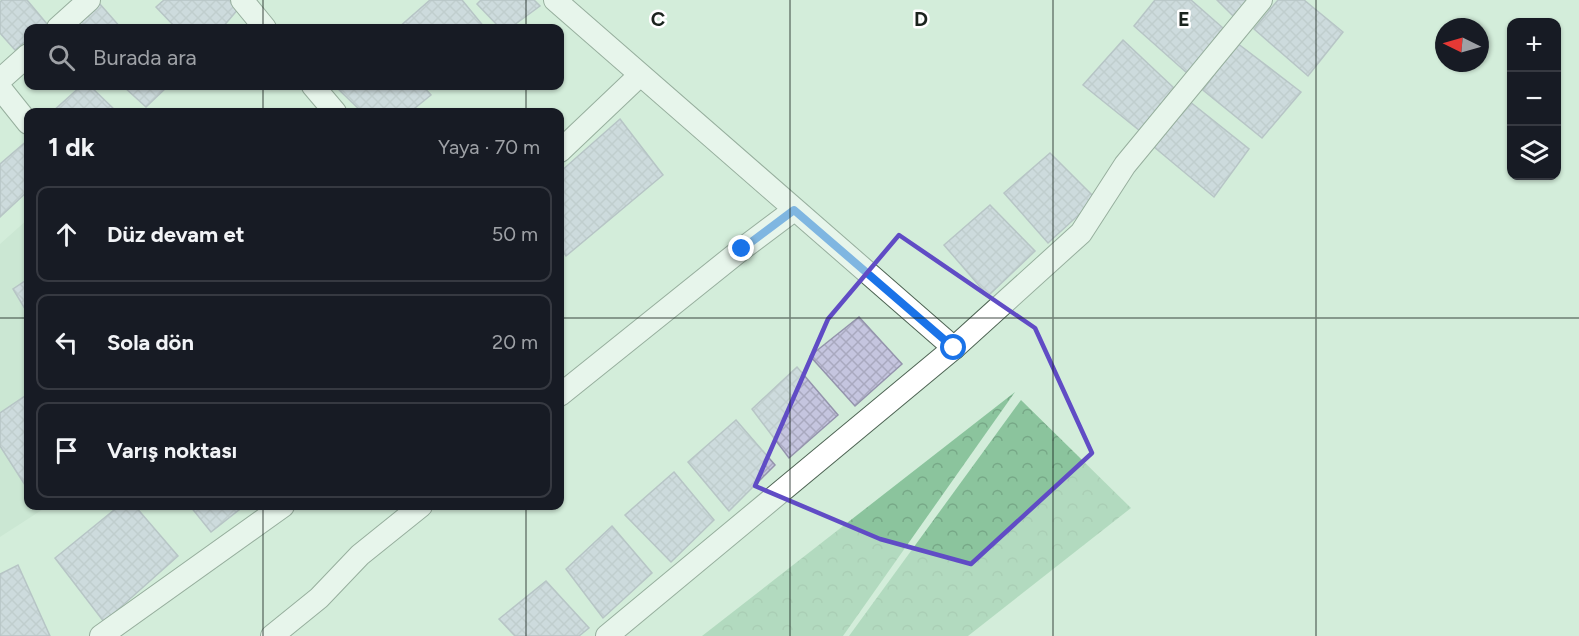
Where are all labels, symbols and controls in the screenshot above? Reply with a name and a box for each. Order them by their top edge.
text: C [651,7,665,31]
text: D [914,7,928,31]
text: E [1178,7,1190,31]
north arrow [1435,18,1489,72]
map controls [1507,18,1561,180]
button: + [1507,18,1561,72]
search box [24,24,564,90]
icon: search [45,41,78,74]
text: Burada ara [93,44,197,71]
button: − [1507,72,1561,126]
button: layers [1507,126,1561,180]
text: 1 dk [48,131,95,163]
text: Yaya · 70 m [438,135,540,159]
icon: ahead [50,218,83,251]
text: Düz devam et [107,221,244,248]
text: 50 m [492,222,538,246]
route end [728,235,754,261]
icon: left [50,326,83,359]
text: Sola dön [107,329,194,356]
text: 20 m [492,330,538,354]
route start [940,334,966,360]
icon: arrive [50,434,83,467]
text: Varış noktası [107,437,237,464]

